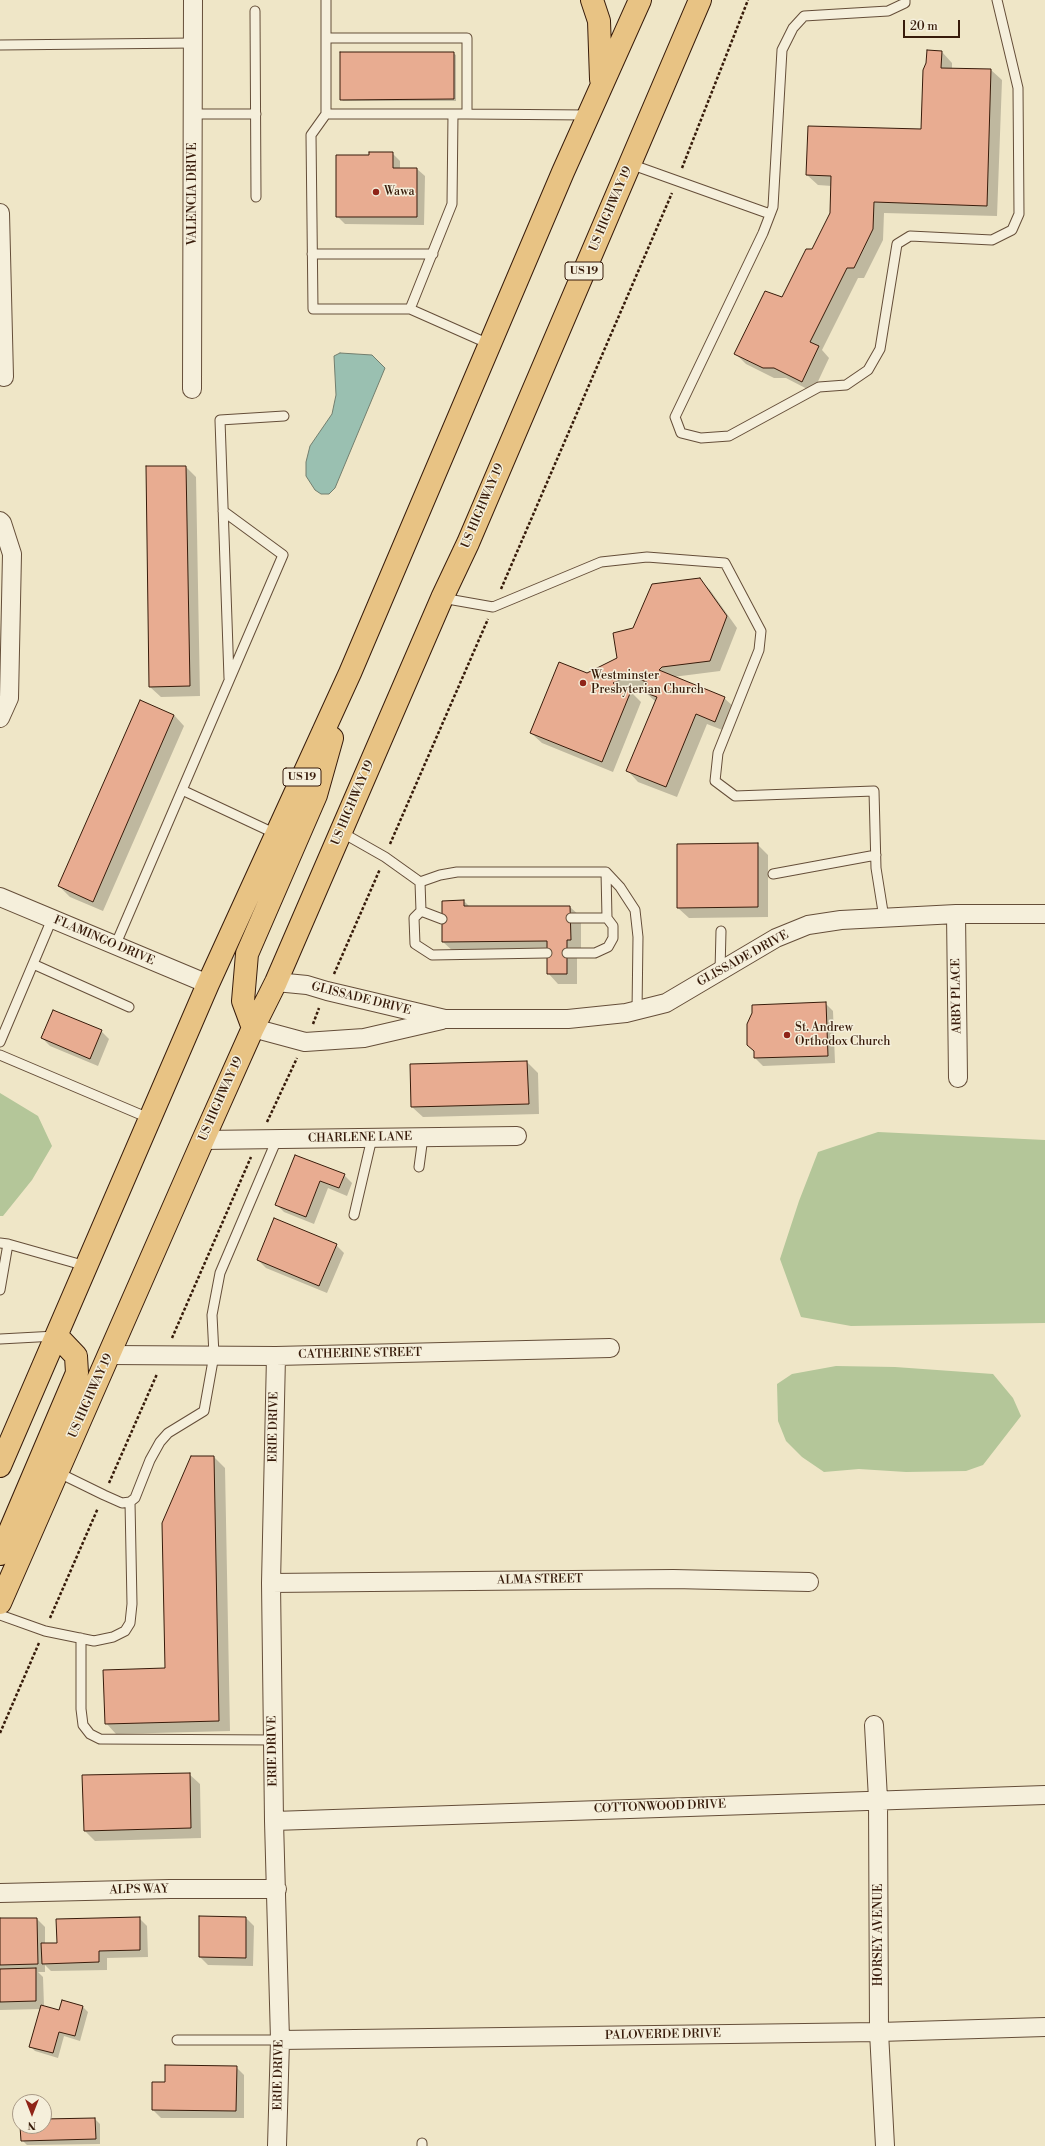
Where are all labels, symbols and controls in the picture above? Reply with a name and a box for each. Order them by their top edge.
scale bar [905,12,962,38]
text: 20 m [910,19,938,34]
street label: VALENCIA DRIVE [186,143,200,245]
street label: US HIGHWAY 19 [587,164,635,254]
place label: Wawa [384,185,415,199]
marker: Wawa [371,187,381,197]
road number: US 19 [565,262,603,280]
street label: US HIGHWAY 19 [459,461,507,551]
place label: Westminster Presbyterian Church [591,669,704,697]
marker: Westminster Presbyterian Church [578,678,588,688]
street label: US HIGHWAY 19 [329,758,377,848]
road number: US 19 [283,768,321,786]
street label: FLAMINGO DRIVE [51,913,157,969]
street label: GLISSADE DRIVE [695,928,791,990]
street label: ARBY PLACE [949,958,965,1034]
street label: GLISSADE DRIVE [310,980,412,1018]
place label: St. Andrew Orthodox Church [795,1021,890,1049]
marker: St. Andrew Orthodox Church [782,1030,792,1040]
street label: US HIGHWAY 19 [196,1055,246,1143]
street label: CHARLENE LANE [308,1130,412,1146]
street label: CATHERINE STREET [298,1346,422,1362]
street label: US HIGHWAY 19 [66,1352,116,1440]
street label: ERIE DRIVE [266,1391,282,1463]
street label: ALMA STREET [497,1572,583,1588]
street label: ERIE DRIVE [265,1715,281,1787]
street label: COTTONWOOD DRIVE [594,1797,726,1817]
street label: ALPS WAY [109,1882,169,1898]
street label: HORSEY AVENUE [872,1884,886,1986]
street label: PALOVERDE DRIVE [605,2027,721,2043]
street label: ERIE DRIVE [271,2039,287,2111]
north arrow [12,2094,52,2134]
text: N [28,2118,36,2132]

